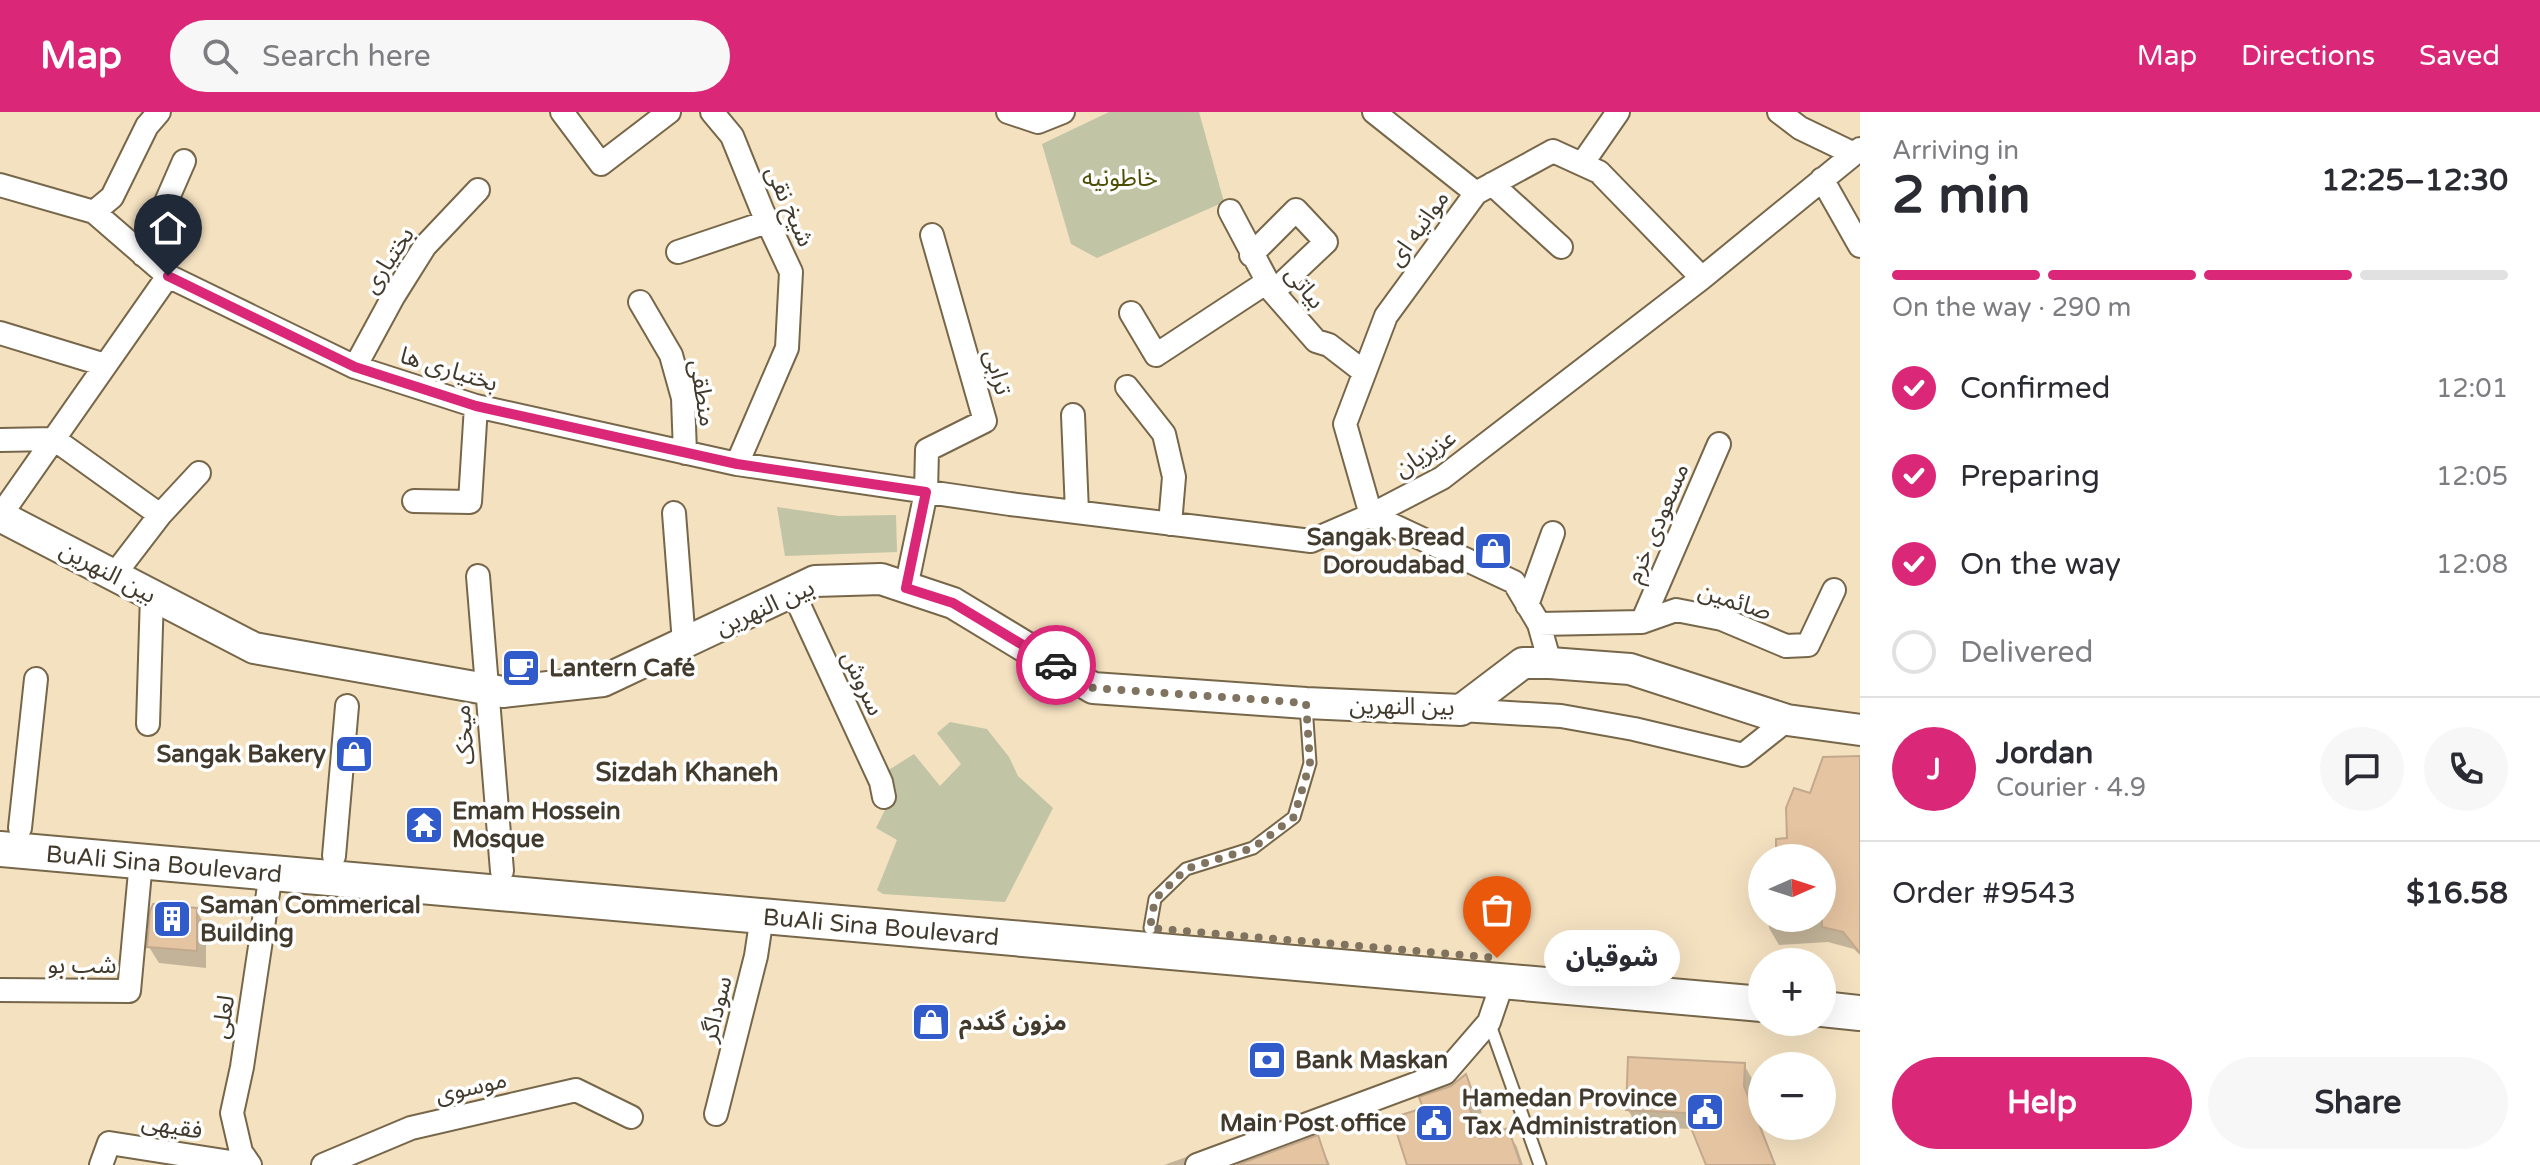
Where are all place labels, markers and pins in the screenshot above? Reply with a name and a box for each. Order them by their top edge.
pin [134,194,202,276]
place label: Sangak Bread Doroudabad [1307,523,1465,580]
shop icon: Sangak Bread Doroudabad [1472,530,1514,572]
cafe icon: Lantern Café [500,647,542,689]
place label: Lantern Café [549,654,696,683]
shop icon: Sangak Bakery [333,733,375,775]
place label: Sangak Bakery [157,740,326,769]
place label: Emam Hossein Mosque [452,797,621,854]
temple icon: Emam Hossein Mosque [403,804,445,846]
pin [1463,876,1531,958]
place label: Saman Commerical Building [200,891,421,948]
building icon: Saman Commerical Building [151,898,193,940]
callout: شوقیان [1545,930,1681,986]
shop icon: مزون گندم [910,1001,952,1043]
place label: مزون گندم [959,1008,1067,1040]
bank icon: Bank Maskan [1246,1039,1288,1081]
place label: Bank Maskan [1295,1046,1448,1075]
place label: Hamedan Province Tax Administration [1462,1084,1677,1141]
public building icon: Hamedan Province Tax Administration [1684,1091,1726,1133]
public building icon: Main Post office [1413,1102,1455,1144]
place label: Main Post office [1220,1109,1406,1138]

